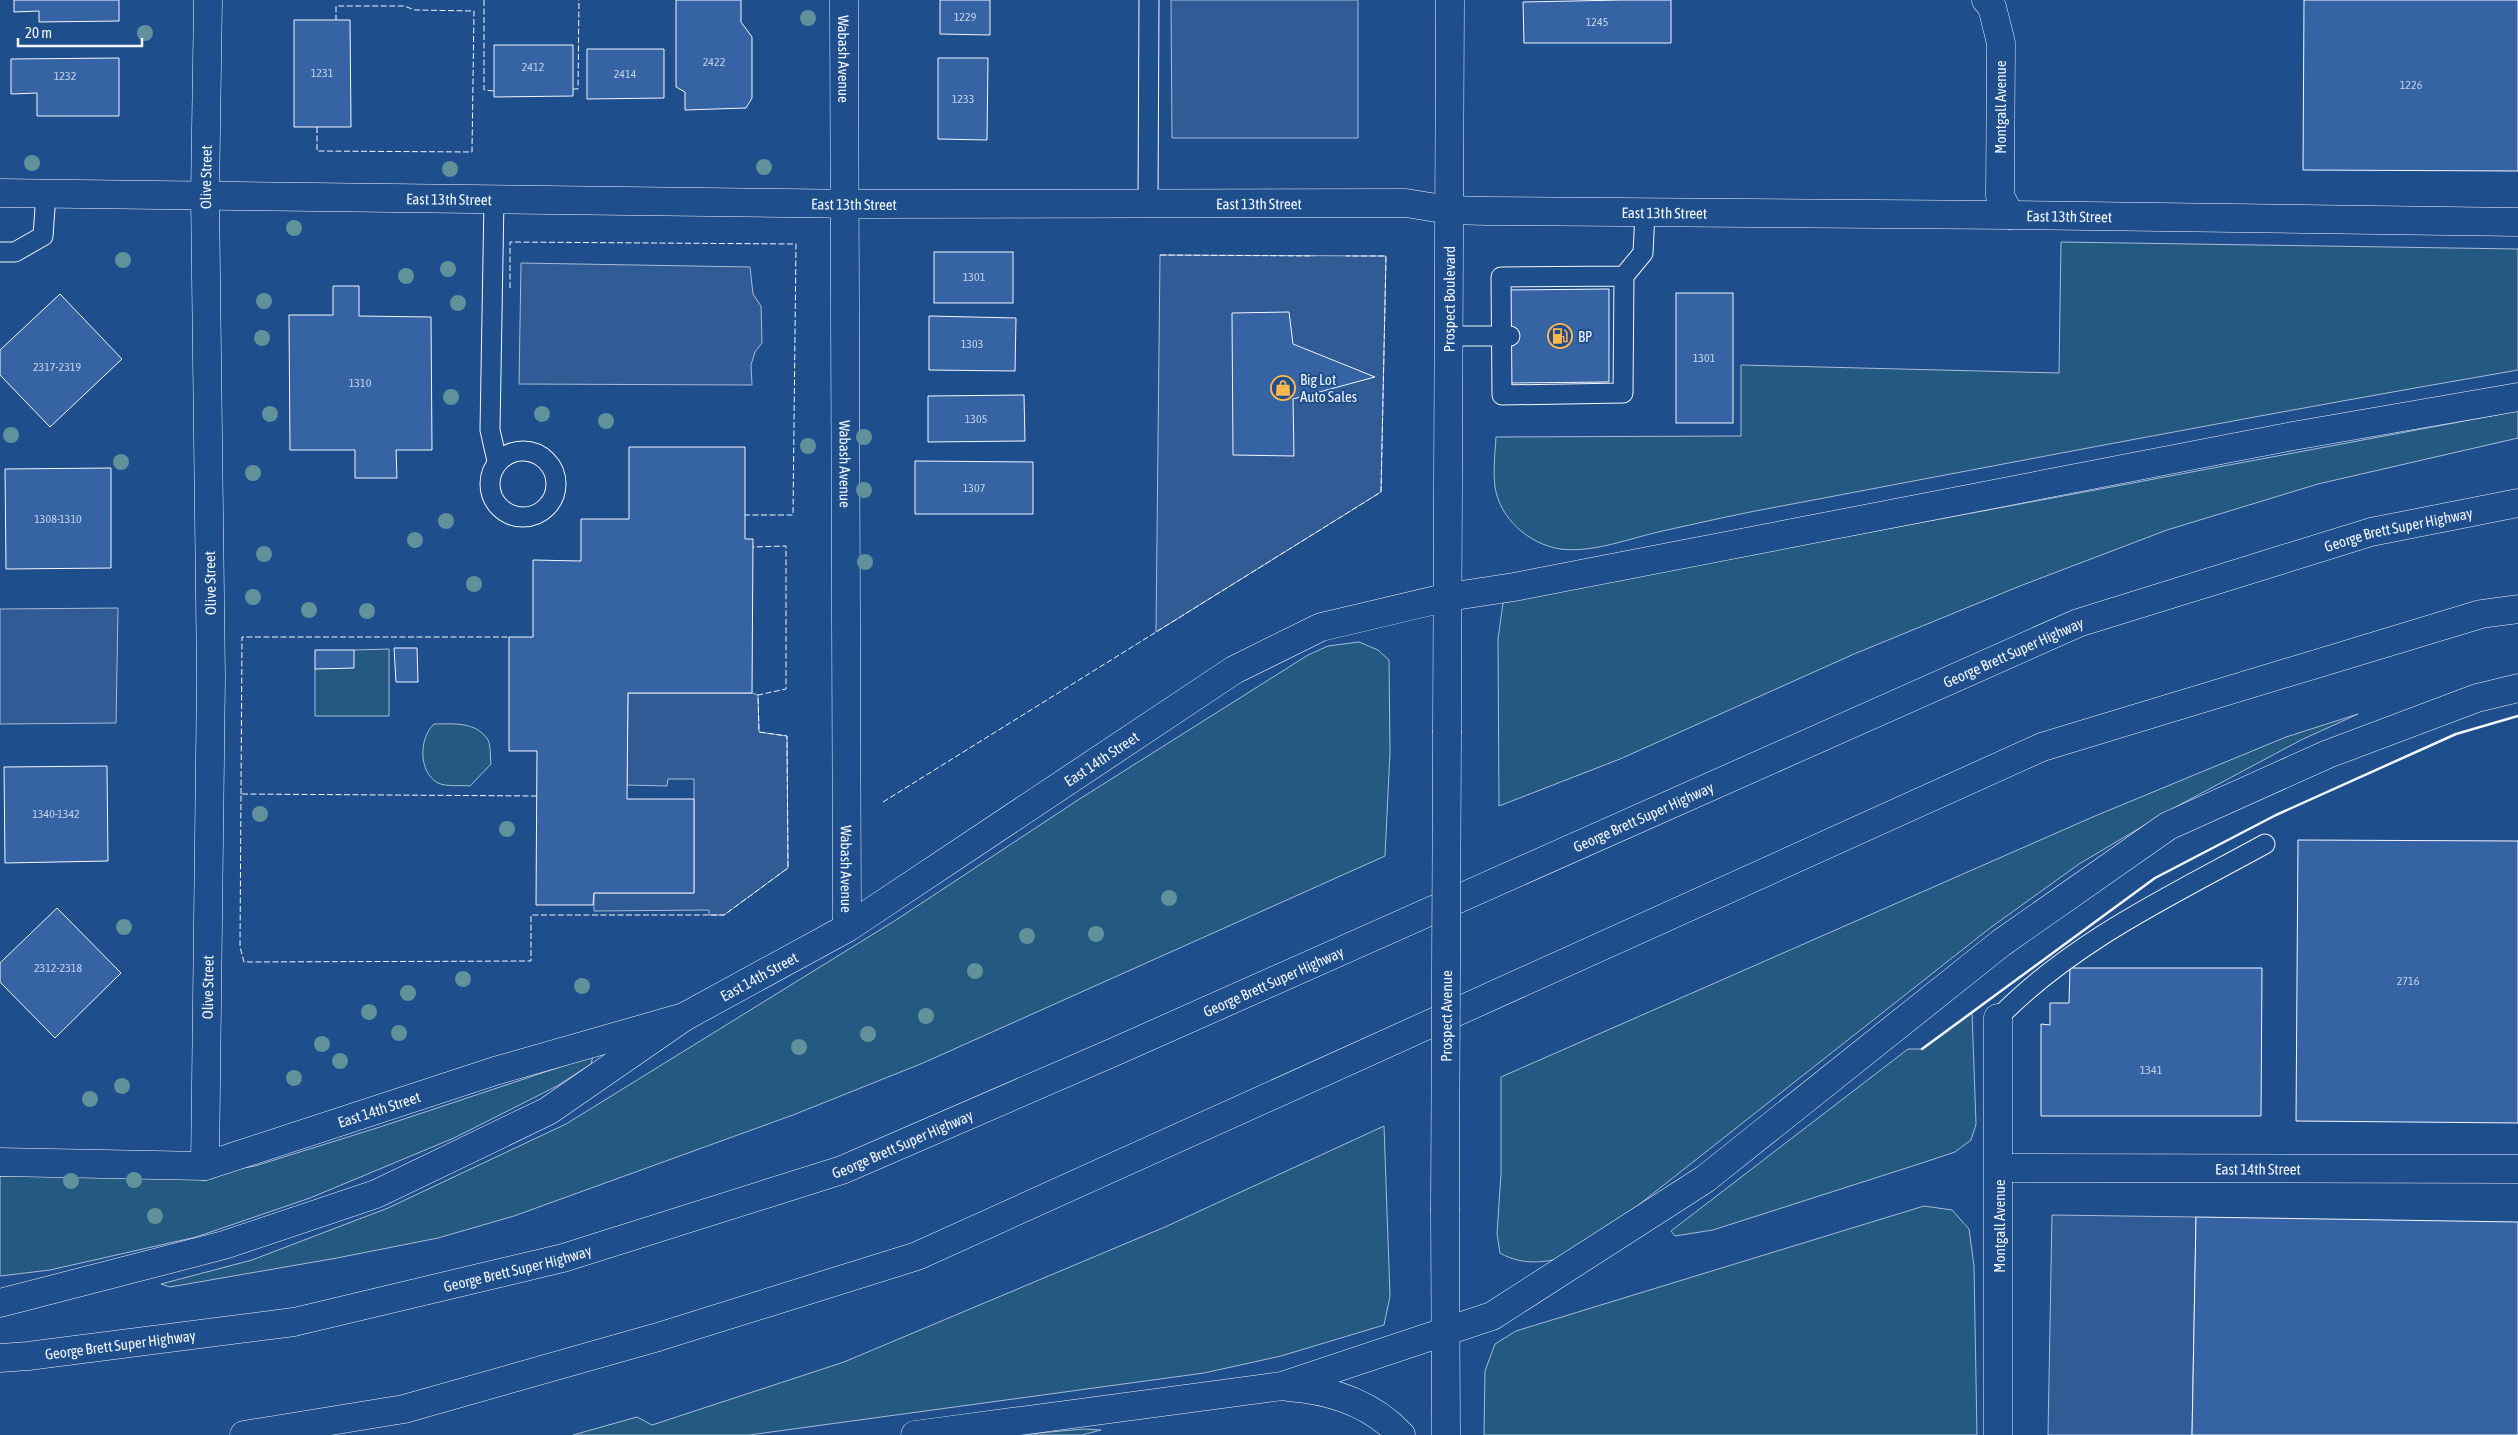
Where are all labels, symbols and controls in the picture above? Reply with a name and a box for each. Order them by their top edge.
house number: 1229 [954,10,977,24]
scale bar [18,15,141,47]
street label: Wabash Avenue [836,15,853,103]
house number: 1245 [1586,15,1608,29]
text: 20 m [25,24,52,41]
house number: 2422 [703,55,725,69]
house number: 2412 [522,60,544,74]
street label: Montgall Avenue [1992,60,2009,154]
house number: 1231 [311,66,334,80]
house number: 2414 [614,67,637,81]
house number: 1232 [54,69,76,83]
house number: 1226 [2400,78,2423,92]
house number: 1233 [952,92,974,106]
street label: Olive Street [196,145,214,209]
street label: East 13th Street [406,190,492,208]
street label: East 13th Street [811,195,897,213]
street label: East 13th Street [1216,195,1302,212]
street label: East 13th Street [1621,204,1707,221]
street label: East 13th Street [2026,207,2112,225]
street label: Prospect Boulevard [1440,246,1457,352]
house number: 1301 [963,270,986,284]
fuel station icon: BP [1547,323,1573,349]
place label: BP [1578,328,1592,345]
house number: 1303 [961,337,983,351]
house number: 1301 [1693,351,1716,365]
house number: 2317-2319 [33,360,81,374]
place label: Big Lot Auto Sales [1300,371,1357,405]
shop icon: Big Lot Auto Sales [1270,375,1296,401]
house number: 1310 [349,376,372,390]
house number: 1305 [965,412,987,426]
street label: Wabash Avenue [837,420,854,508]
house number: 1307 [963,481,986,495]
street label: George Brett Super Highway [2322,504,2474,555]
house number: 1308-1310 [34,512,82,526]
street label: Olive Street [201,551,219,615]
street label: George Brett Super Highway [1940,613,2085,690]
street label: East 14th Street [1061,728,1142,789]
street label: George Brett Super Highway [1570,778,1716,855]
house number: 1340-1342 [32,807,80,821]
street label: Wabash Avenue [838,825,855,913]
street label: George Brett Super Highway [1200,943,1346,1020]
street label: East 14th Street [717,948,801,1004]
street label: Olive Street [198,955,216,1019]
house number: 2312-2318 [34,961,82,975]
street label: Prospect Avenue [1437,970,1455,1062]
house number: 2716 [2397,974,2420,988]
house number: 1341 [2140,1063,2163,1077]
street label: East 14th Street [335,1088,422,1130]
street label: George Brett Super Highway [830,1106,975,1181]
street label: East 14th Street [2215,1160,2301,1177]
street label: Montgall Avenue [1991,1179,2008,1273]
street label: George Brett Super Highway [442,1241,593,1295]
street label: George Brett Super Highway [44,1326,197,1362]

